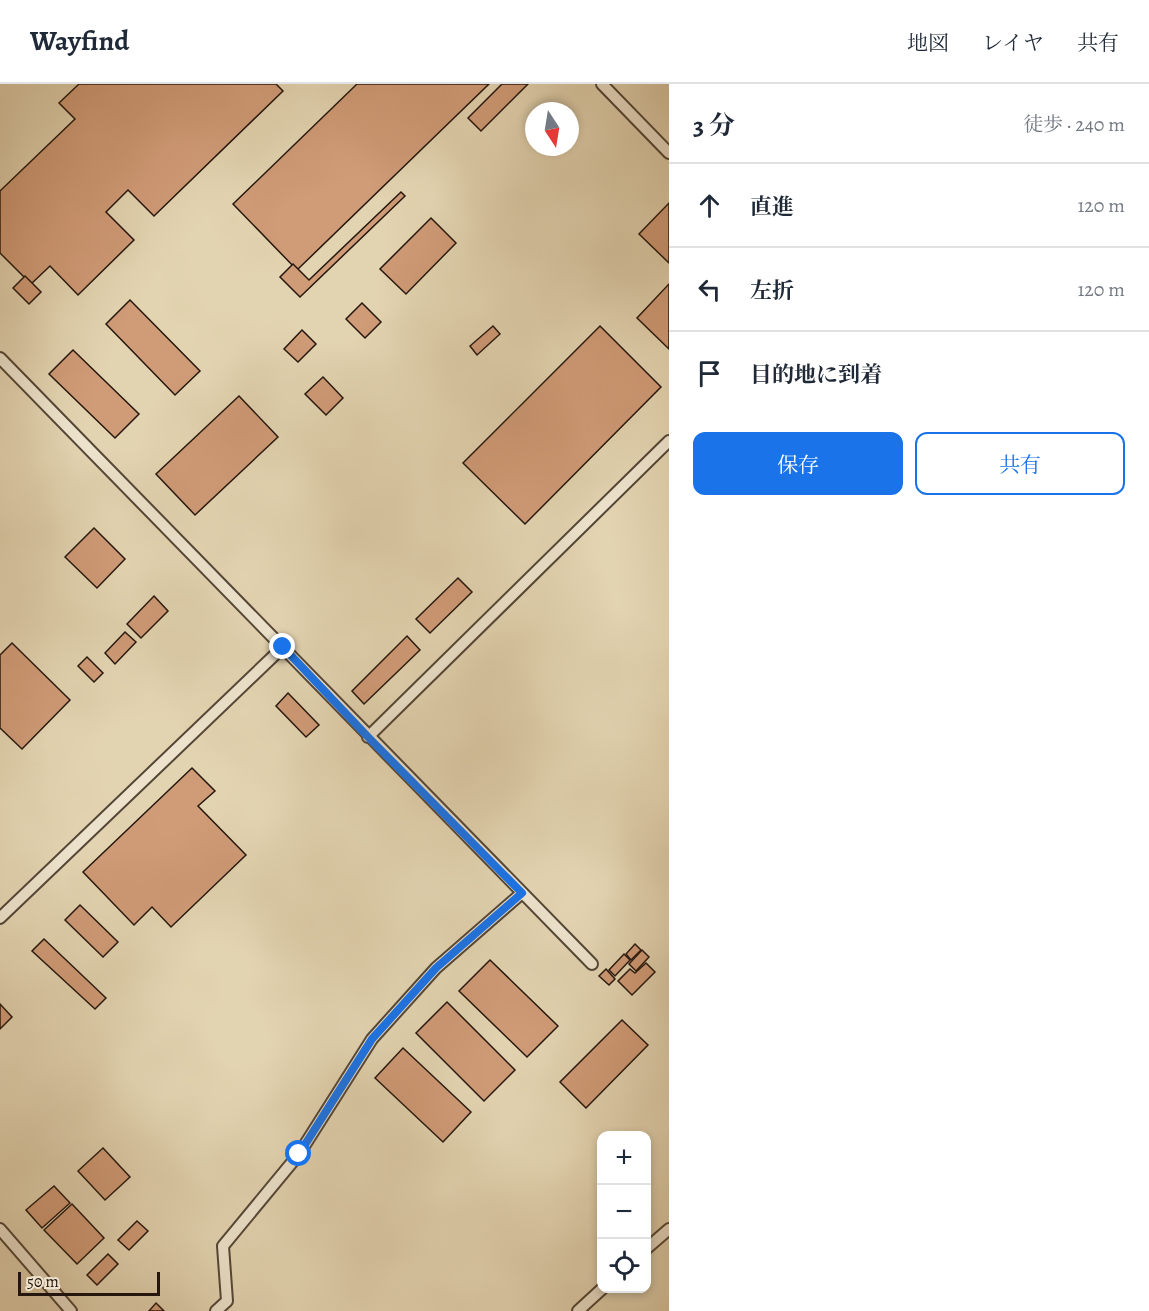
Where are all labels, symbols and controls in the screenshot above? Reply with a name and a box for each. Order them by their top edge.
text: Wayfind [30,22,129,60]
text: 地図 [907,29,949,57]
text: レイヤ [982,29,1044,57]
text: 共有 [1077,29,1119,57]
north arrow [525,102,579,156]
text: 3 分 [693,108,735,143]
text: 徒歩 · 240 m [1023,111,1125,138]
icon: ahead [693,189,726,222]
text: 直進 [750,192,794,222]
text: 120 m [1077,192,1125,219]
icon: left [693,273,726,306]
text: 左折 [750,276,794,306]
text: 120 m [1077,276,1125,303]
icon: arrive [693,357,726,390]
text: 目的地に到着 [750,360,882,390]
button: 保存 [693,432,903,495]
button: 共有 [915,432,1125,495]
route end [269,633,295,659]
map controls [597,1131,651,1293]
button: + [597,1131,651,1185]
route start [285,1140,311,1166]
button: − [597,1185,651,1239]
button: locate [597,1239,651,1293]
scale bar [18,1269,160,1296]
text: 50 m [27,1271,59,1293]

